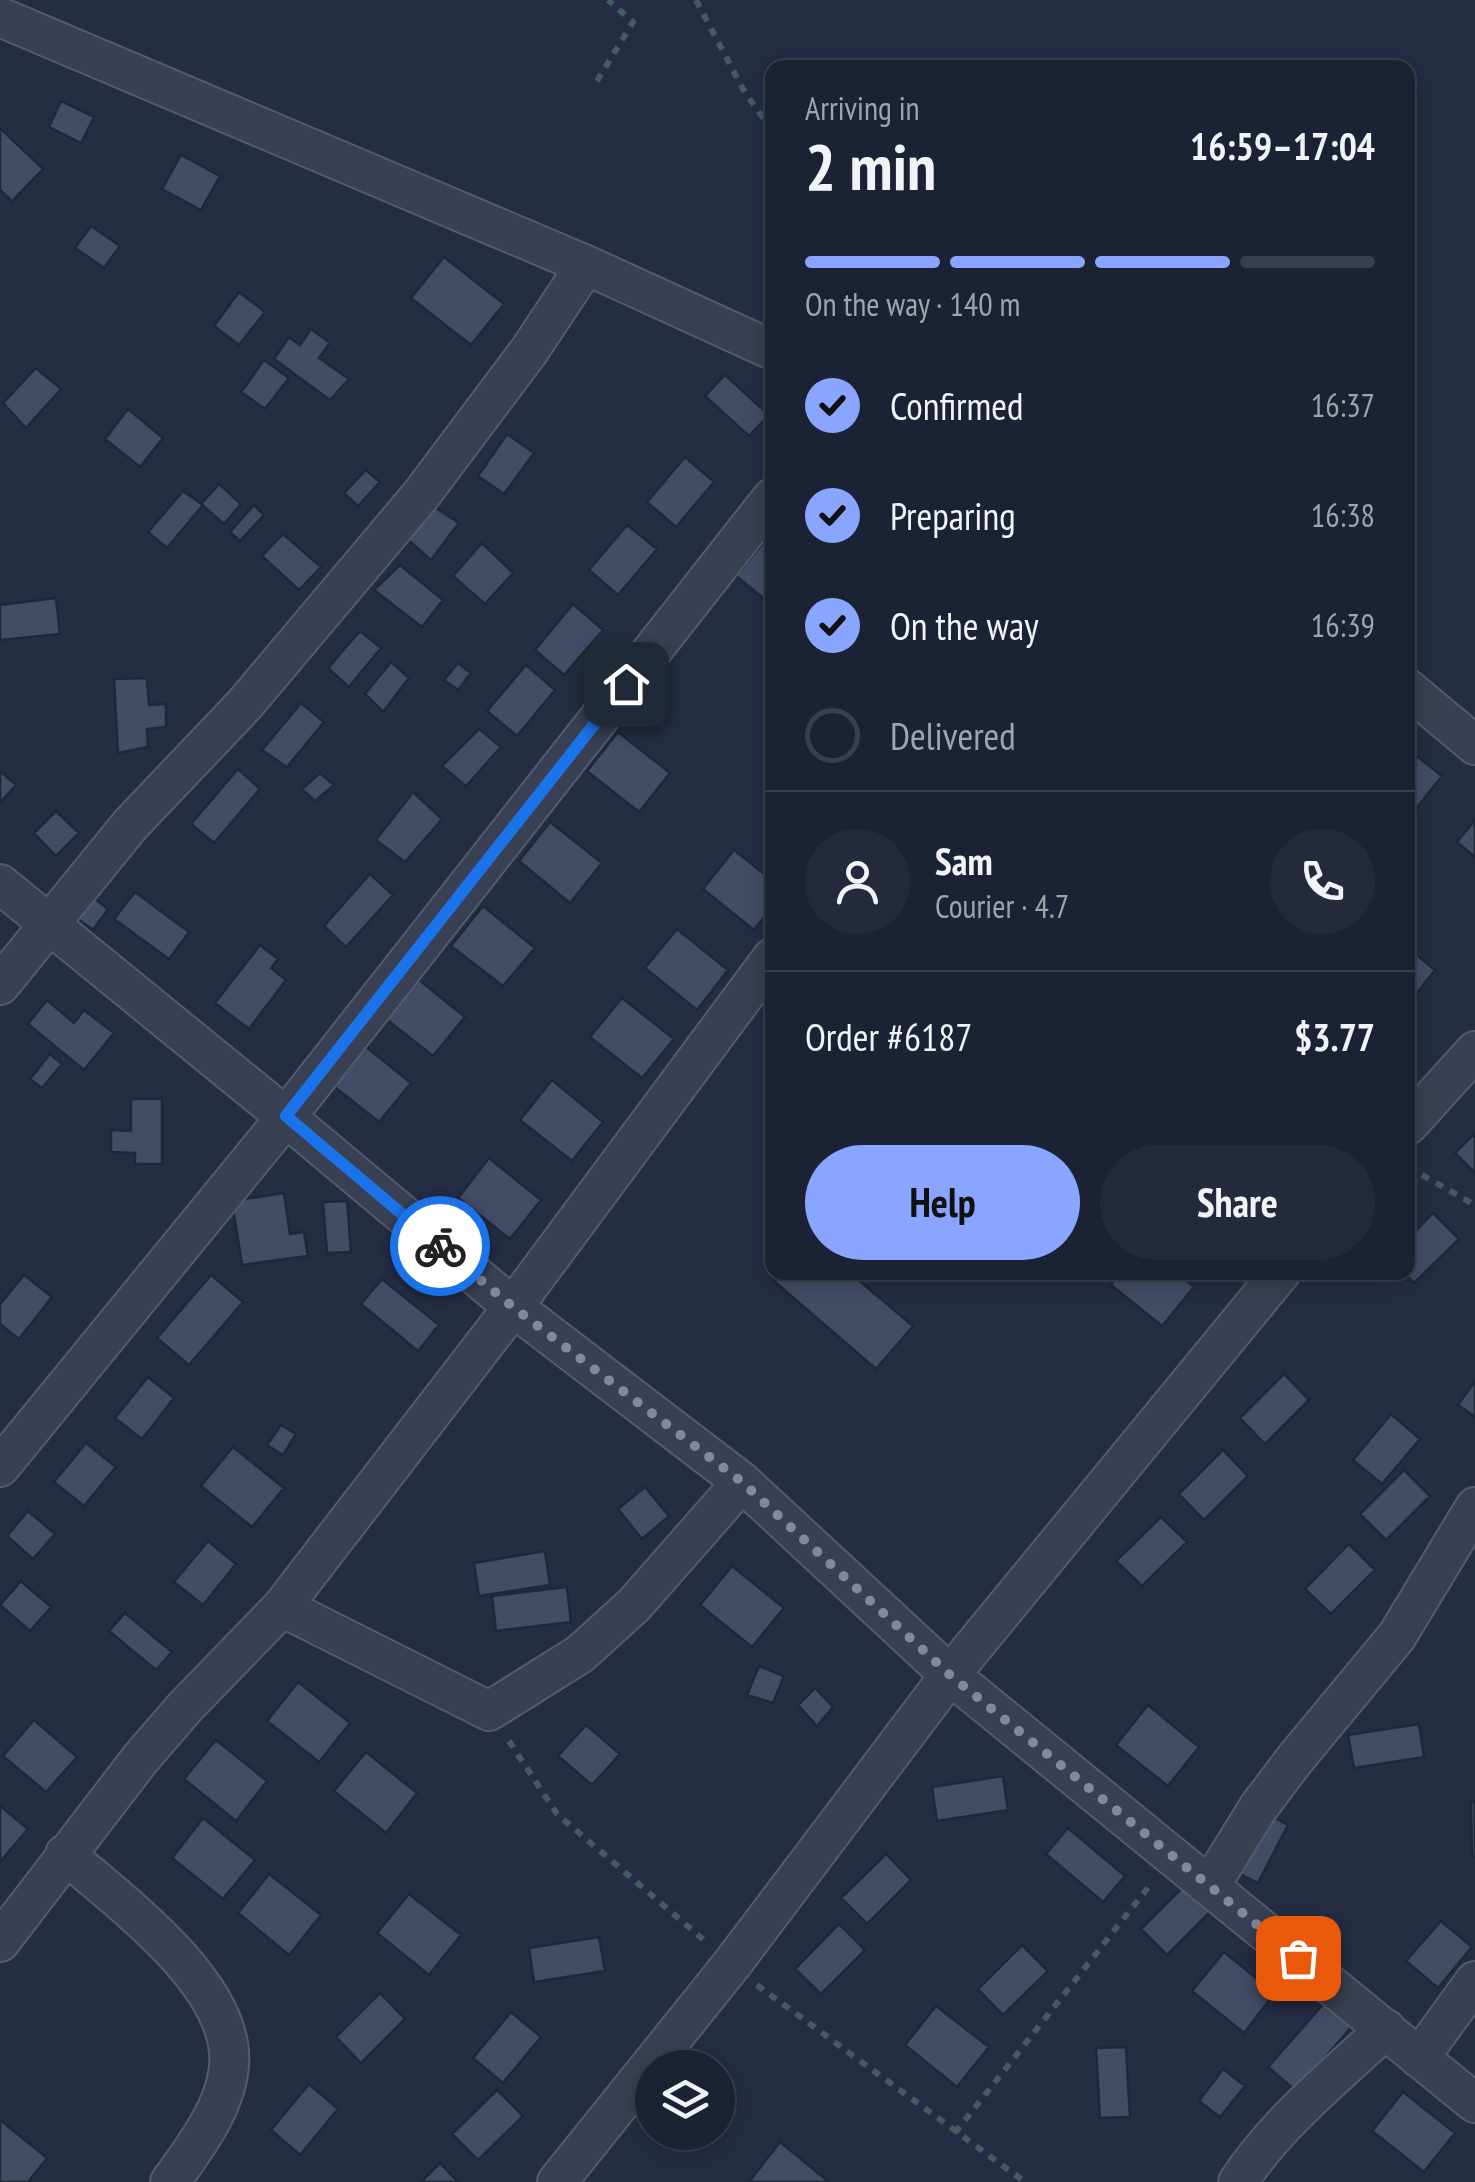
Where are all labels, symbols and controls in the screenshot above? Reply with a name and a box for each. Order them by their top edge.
text: Arriving in [805,87,920,129]
text: 16:59–17:04 [1190,121,1375,170]
text: 2 min [805,124,936,208]
text: On the way · 140 m [805,283,1020,325]
icon: check [805,378,860,433]
text: Confirmed [890,381,1023,430]
text: 16:37 [1311,384,1375,426]
icon: check [805,488,860,543]
text: Preparing [890,491,1016,540]
text: 16:38 [1311,494,1375,536]
icon: check [805,598,860,653]
text: On the way [890,601,1038,650]
text: 16:39 [1311,604,1375,646]
pin [584,642,669,727]
icon: home [599,657,654,712]
text: Delivered [890,711,1016,760]
button: person [805,829,910,934]
button: phone [1270,829,1375,934]
text: Sam [935,836,993,885]
text: Courier · 4.7 [935,885,1069,927]
text: Order #6187 [805,1012,972,1061]
text: $3.77 [1294,1012,1375,1061]
button: Help [805,1145,1080,1260]
button: Share [1100,1145,1375,1260]
courier [390,1196,490,1296]
icon: bike [413,1219,468,1274]
pin [1256,1916,1341,2001]
icon: bag [1271,1931,1326,1986]
map controls [635,2050,735,2150]
button: layers [635,2050,735,2150]

